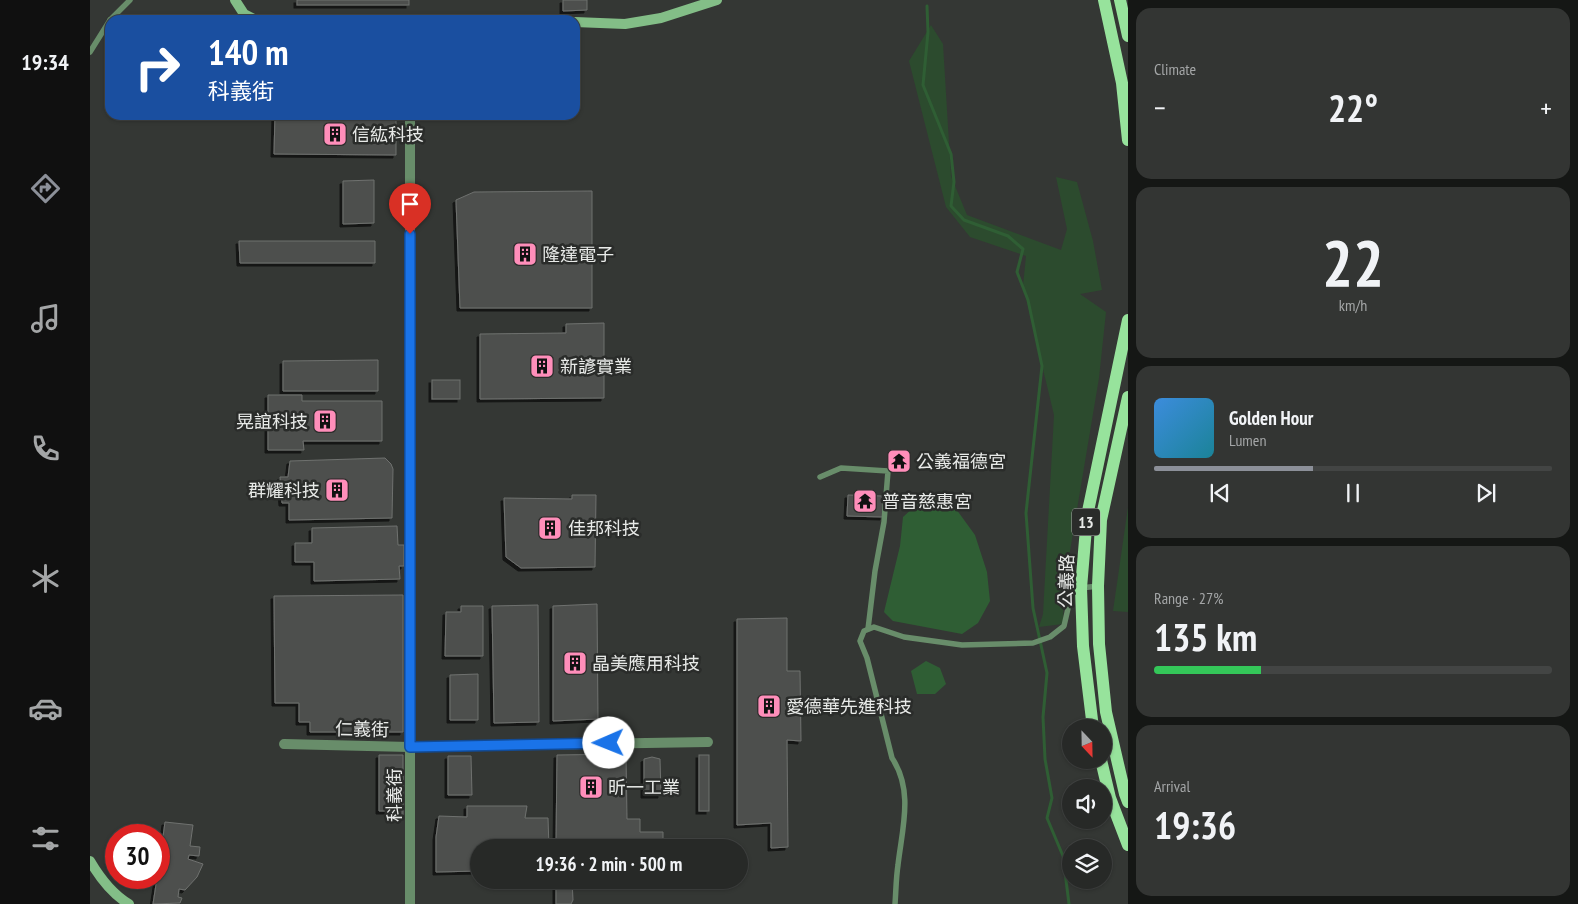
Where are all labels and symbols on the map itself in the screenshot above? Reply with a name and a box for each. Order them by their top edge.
building icon: 信紘科技 [322,121,348,147]
place label: 信紘科技 [352,123,424,146]
pin [389,183,431,234]
building icon: 隆達電子 [512,241,538,267]
place label: 隆達電子 [542,243,614,266]
building icon: 新諺實業 [529,353,555,379]
place label: 新諺實業 [560,355,632,378]
building icon: 晃誼科技 [312,408,338,434]
place label: 晃誼科技 [236,410,308,433]
temple icon: 公義福德宮 [886,448,912,474]
place label: 公義福德宮 [916,450,1006,473]
building icon: 群耀科技 [324,477,350,503]
place label: 群耀科技 [248,479,320,502]
temple icon: 普音慈惠宮 [852,488,878,514]
place label: 普音慈惠宮 [882,490,972,513]
road number: 13 [1072,508,1100,536]
building icon: 佳邦科技 [537,515,563,541]
place label: 佳邦科技 [568,517,640,540]
street label: 公義路 [1054,554,1078,608]
building icon: 晶美應用科技 [562,650,588,676]
place label: 晶美應用科技 [592,652,700,675]
building icon: 愛德華先進科技 [756,693,782,719]
place label: 愛德華先進科技 [786,695,912,718]
position arrow [582,716,634,768]
street label: 仁義街 [335,717,389,741]
north arrow [1062,719,1112,769]
street label: 科義街 [383,768,406,822]
building icon: 昕一工業 [578,774,604,800]
place label: 昕一工業 [608,776,680,799]
speed limit sign: 30 [105,824,170,889]

